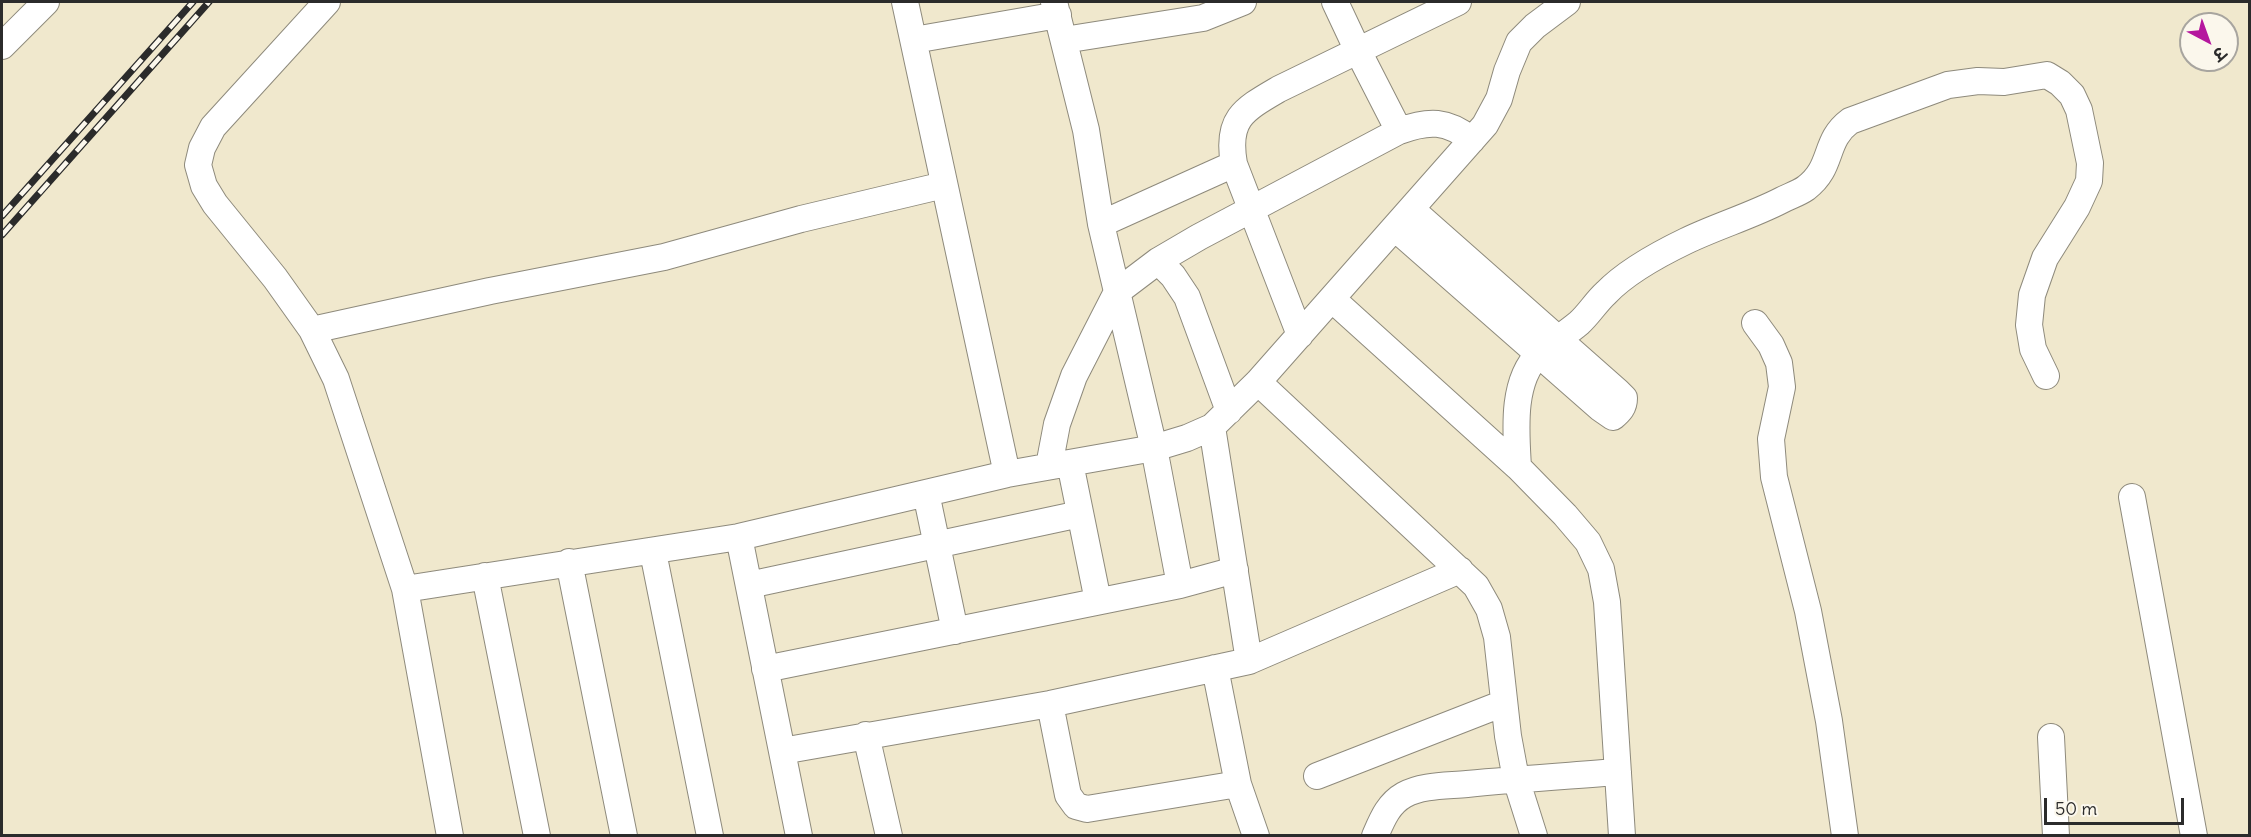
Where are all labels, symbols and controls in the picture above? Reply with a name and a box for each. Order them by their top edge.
north arrow [2179,12,2239,72]
text: उ [2209,43,2230,65]
scale bar [2047,786,2186,824]
text: 50 m [2055,797,2097,820]

